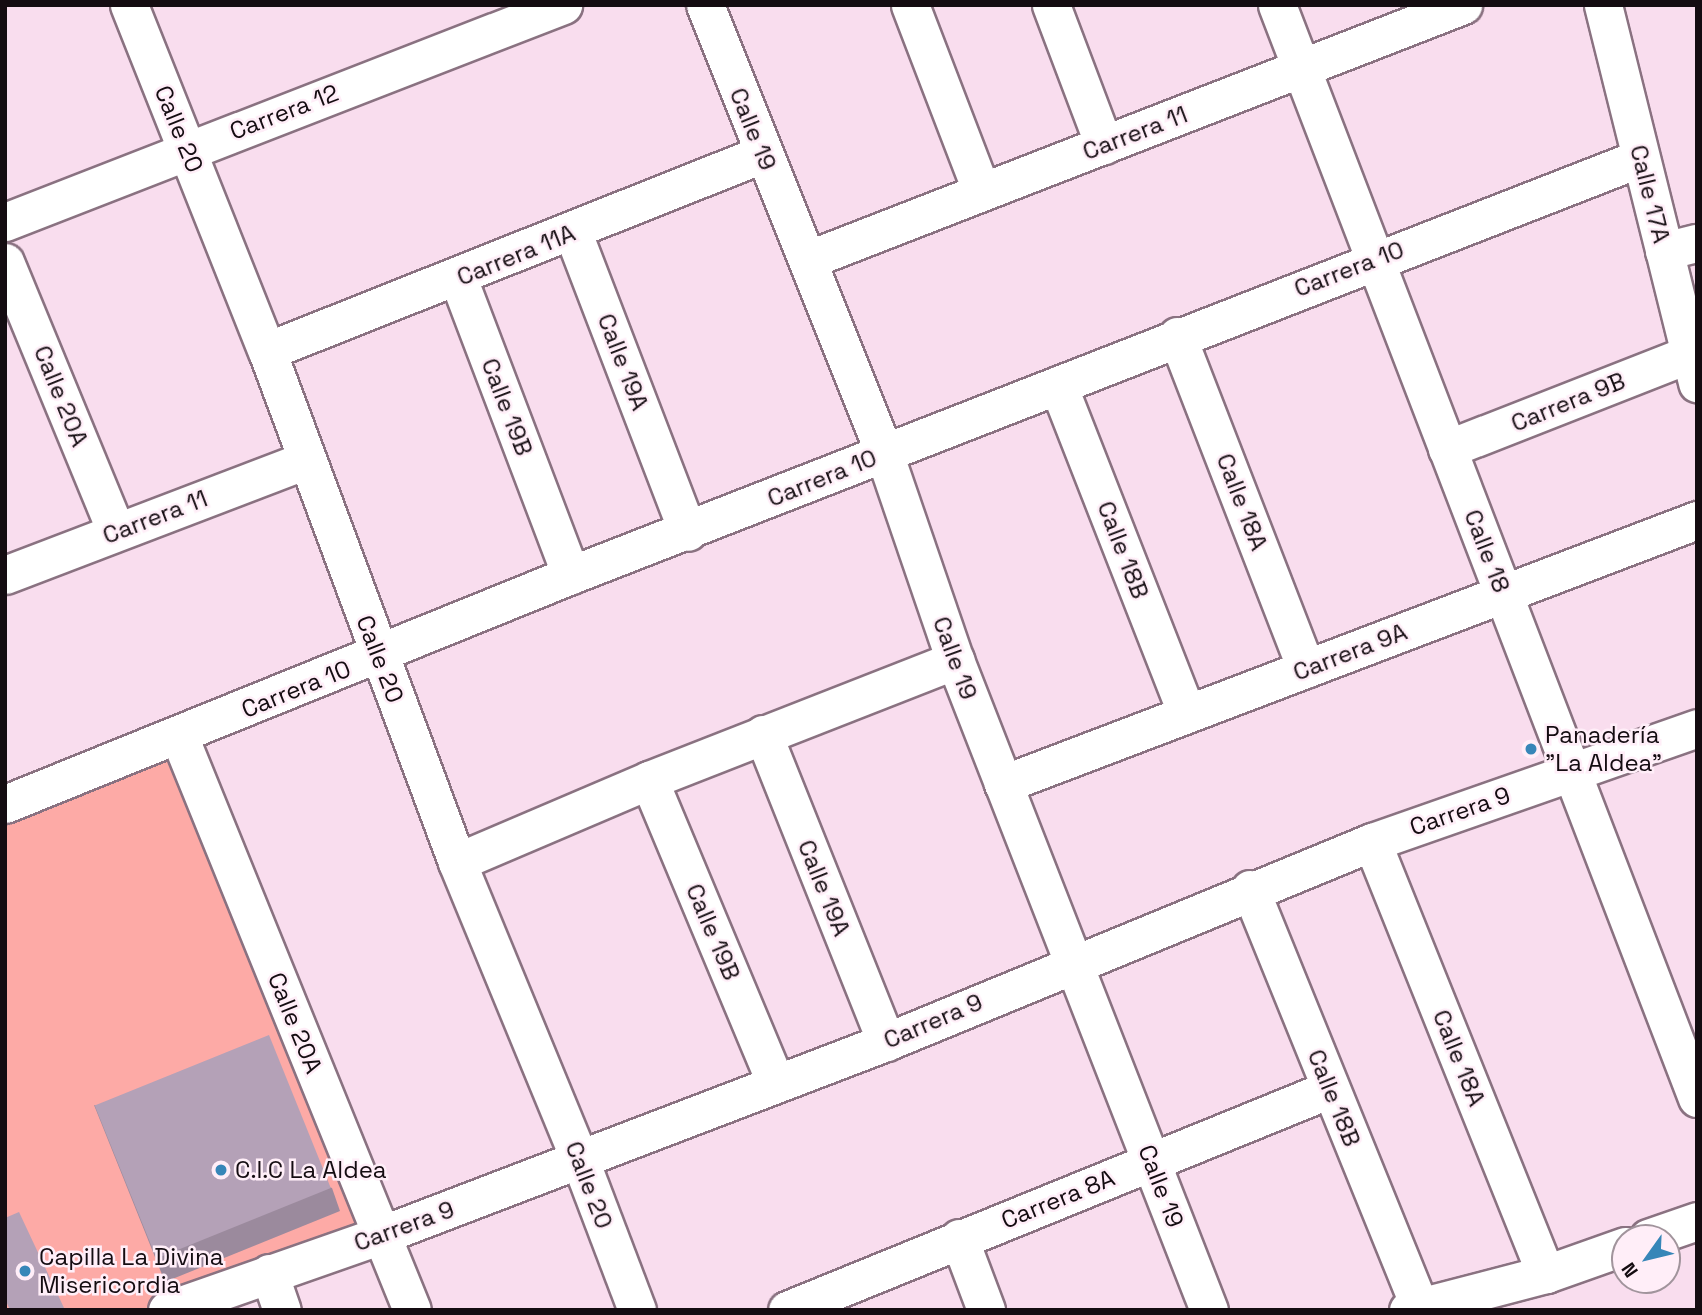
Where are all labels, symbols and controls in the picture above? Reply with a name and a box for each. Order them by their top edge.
street label: Carrera 12 [226,78,342,146]
street label: Calle 20 [149,81,209,177]
street label: Calle 19 [724,84,782,174]
street label: Carrera 11 [1079,100,1191,166]
street label: Calle 17A [1624,142,1676,246]
street label: Carrera 11A [453,218,579,292]
street label: Carrera 10 [1290,235,1408,303]
street label: Calle 19A [591,310,655,414]
street label: Calle 20A [28,341,94,451]
street label: Calle 19B [475,354,539,460]
street label: Carrera 9B [1507,366,1629,438]
street label: Carrera 10 [763,443,881,513]
street label: Calle 18A [1210,449,1274,555]
street label: Carrera 11 [99,484,211,550]
street label: Calle 18B [1091,497,1155,603]
street label: Calle 18 [1458,506,1516,596]
street label: Calle 20 [350,611,410,707]
street label: Calle 19 [927,613,983,703]
street label: Carrera 9A [1289,617,1411,687]
street label: Carrera 10 [237,654,355,724]
place label: Panadería "La Aldea" [1545,721,1662,777]
marker: Panadería "La Aldea" [1523,741,1539,757]
street label: Carrera 9 [1406,780,1514,842]
street label: Calle 19A [792,836,856,940]
street label: Calle 19B [680,879,746,985]
street label: Calle 20A [262,968,328,1078]
street label: Carrera 9 [879,987,987,1055]
street label: Calle 18A [1427,1006,1491,1110]
street label: Calle 18B [1302,1045,1366,1151]
street label: Calle 20 [559,1137,619,1233]
street label: Calle 19 [1132,1141,1190,1231]
place label: C.I.C La Aldea [235,1156,387,1184]
marker: C.I.C La Aldea [213,1162,229,1178]
street label: Carrera 8A [997,1163,1119,1235]
street label: Carrera 9 [350,1195,458,1257]
north arrow [1611,1224,1681,1294]
place label: Capilla La Divina Misericordia [39,1243,223,1299]
text: N [1616,1258,1644,1282]
marker: Capilla La Divina Misericordia [17,1263,33,1279]

